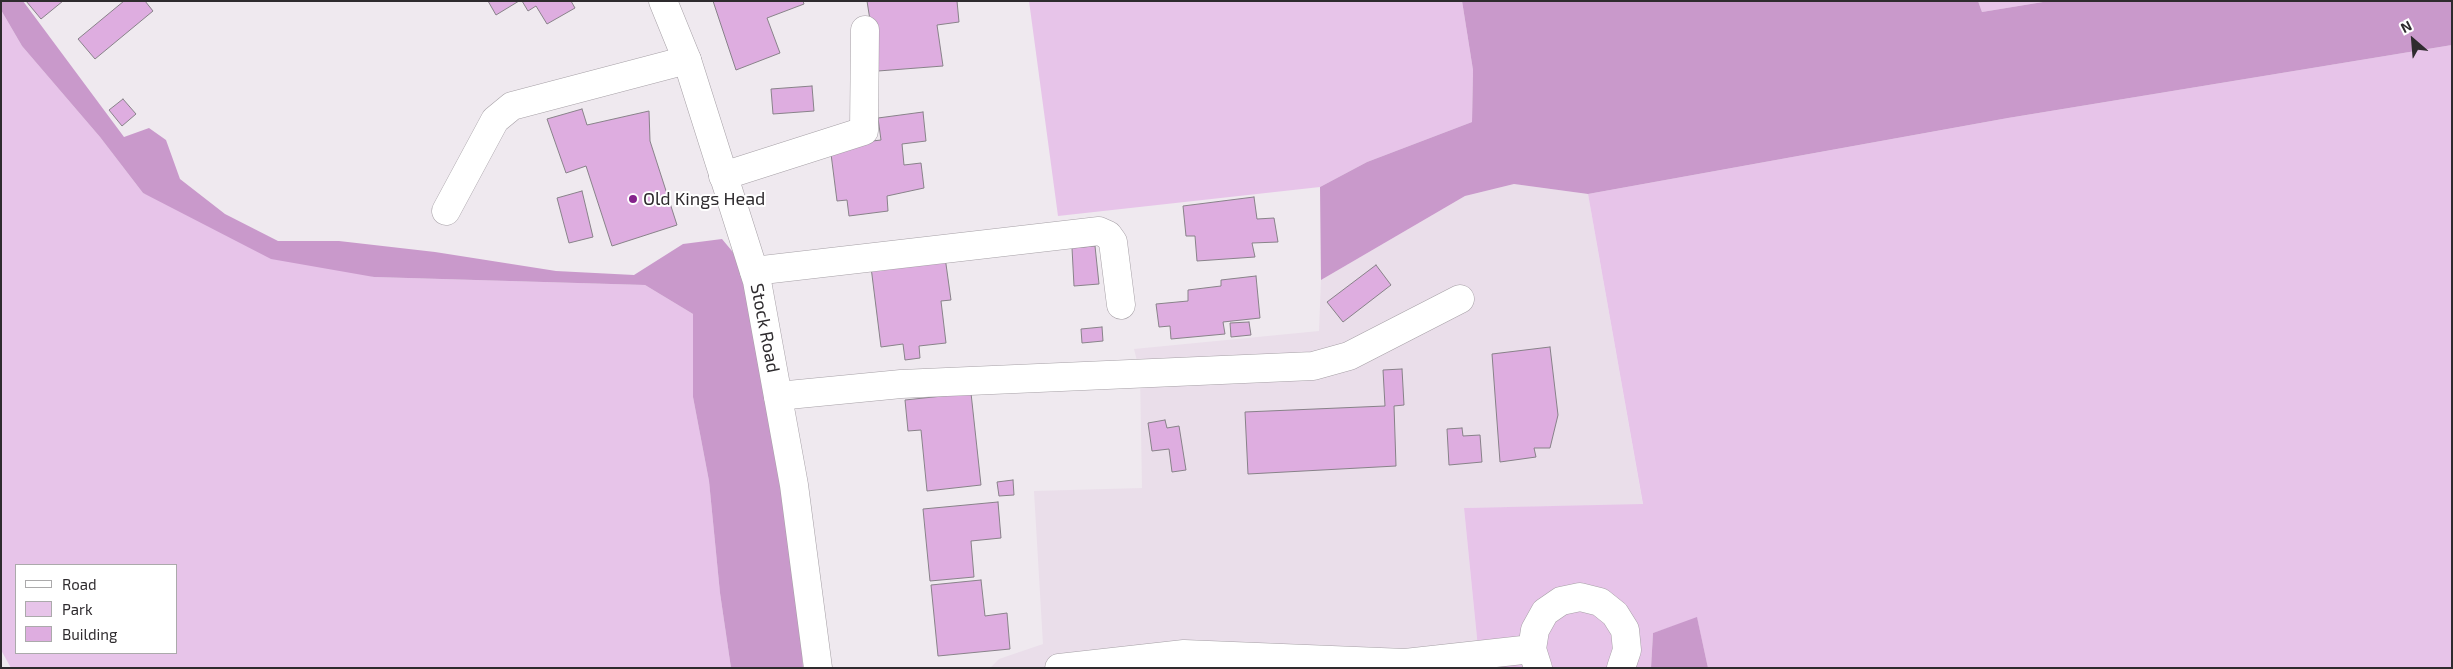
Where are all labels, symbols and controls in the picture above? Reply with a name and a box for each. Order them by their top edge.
north arrow [2388,15,2438,65]
text: N [2398,16,2414,36]
place label: Old Kings Head [643,188,765,210]
marker: Old Kings Head [627,193,639,205]
street label: Stock Road [746,282,784,374]
legend [15,564,178,654]
text: Road [62,575,97,593]
text: Park [62,600,93,618]
text: Building [62,625,117,643]

